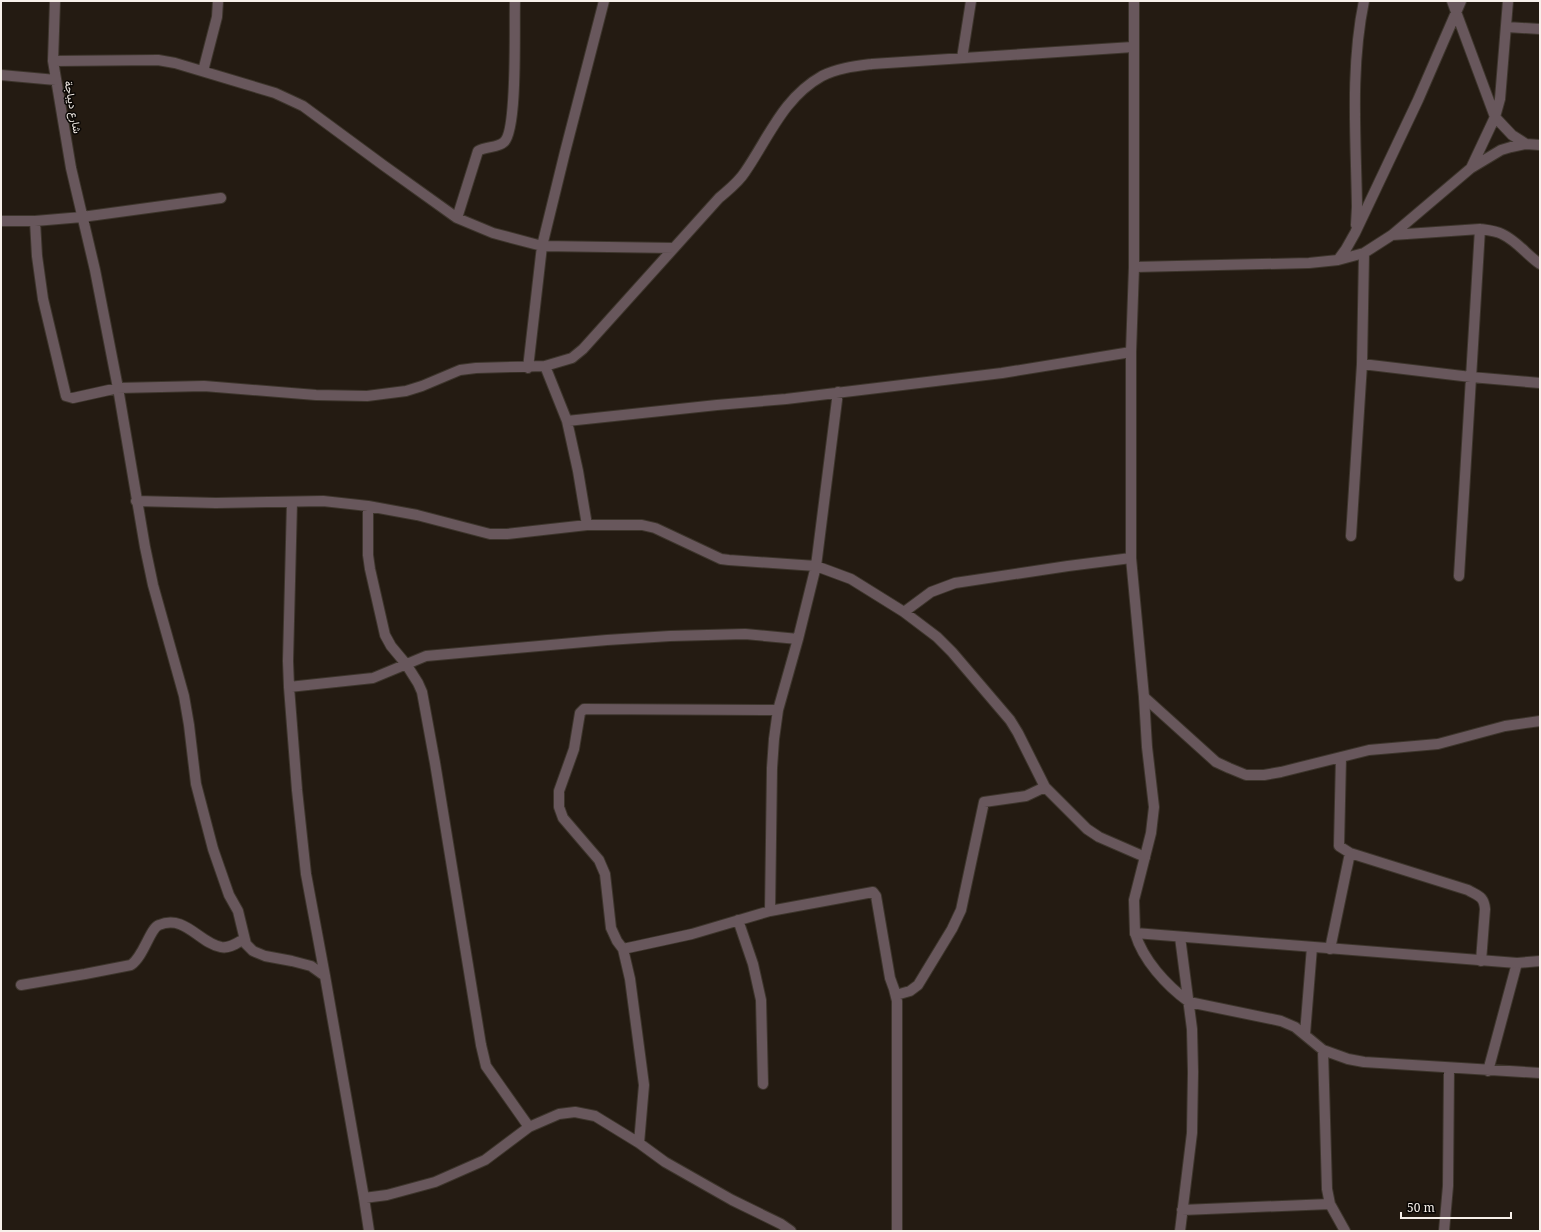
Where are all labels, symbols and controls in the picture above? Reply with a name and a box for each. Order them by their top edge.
street label: شارع ديباجة [60,79,86,135]
scale bar [1401,1194,1511,1220]
text: 50 m [1407,1199,1435,1216]

